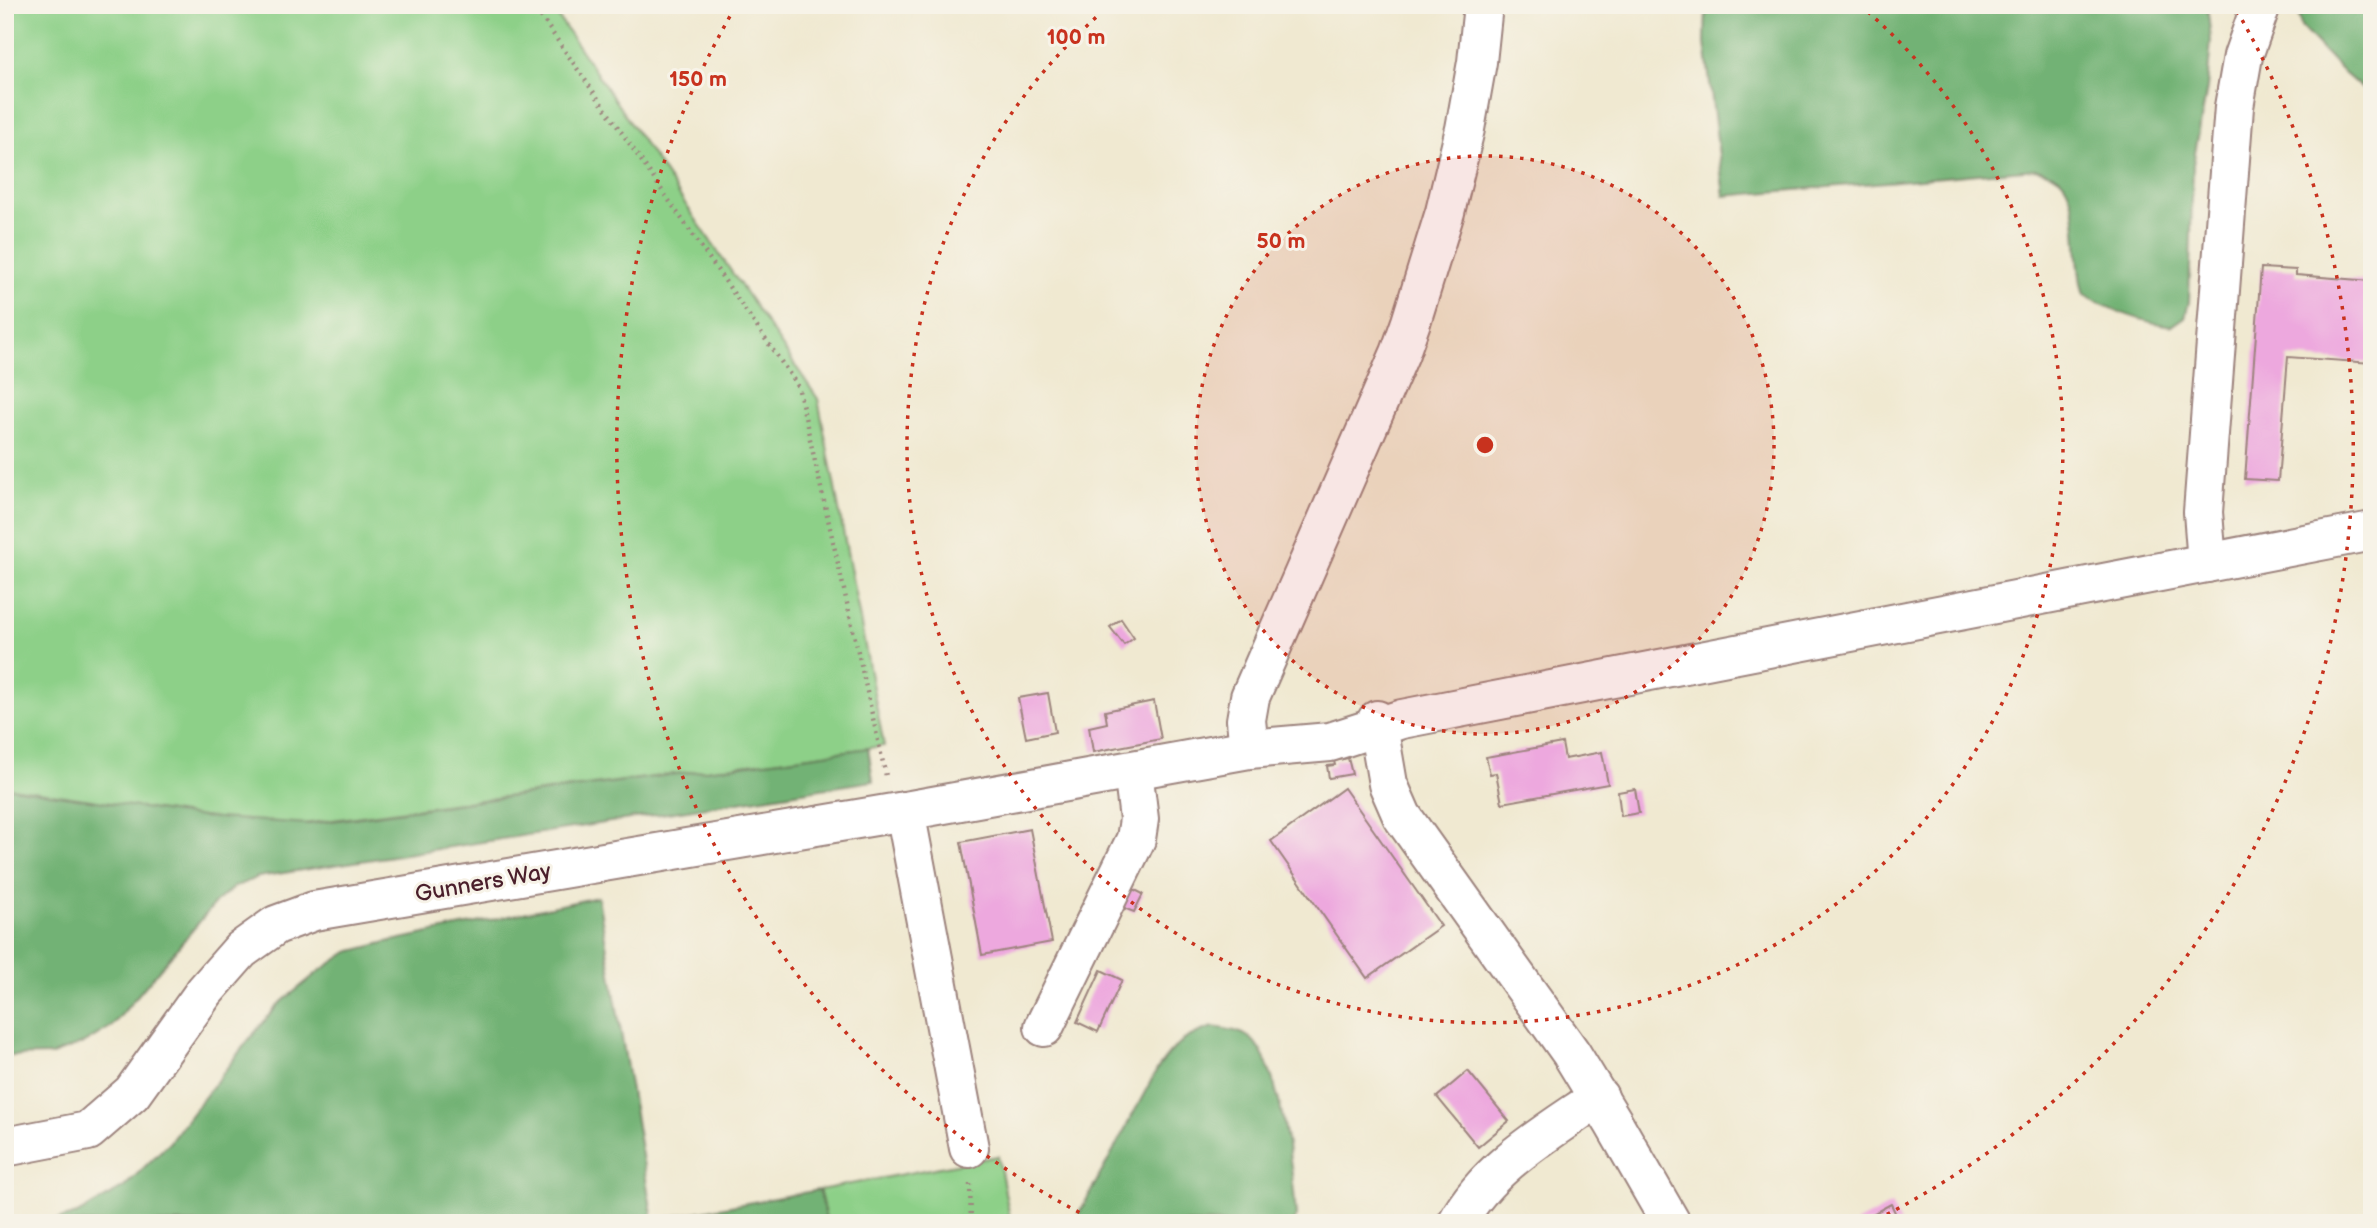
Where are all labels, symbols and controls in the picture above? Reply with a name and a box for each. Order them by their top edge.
text: 100 m [1047,25,1105,50]
text: 150 m [669,67,727,92]
text: 50 m [1257,229,1305,254]
centre of rings [1473,433,1497,457]
street label: Gunners Way [413,857,554,909]

